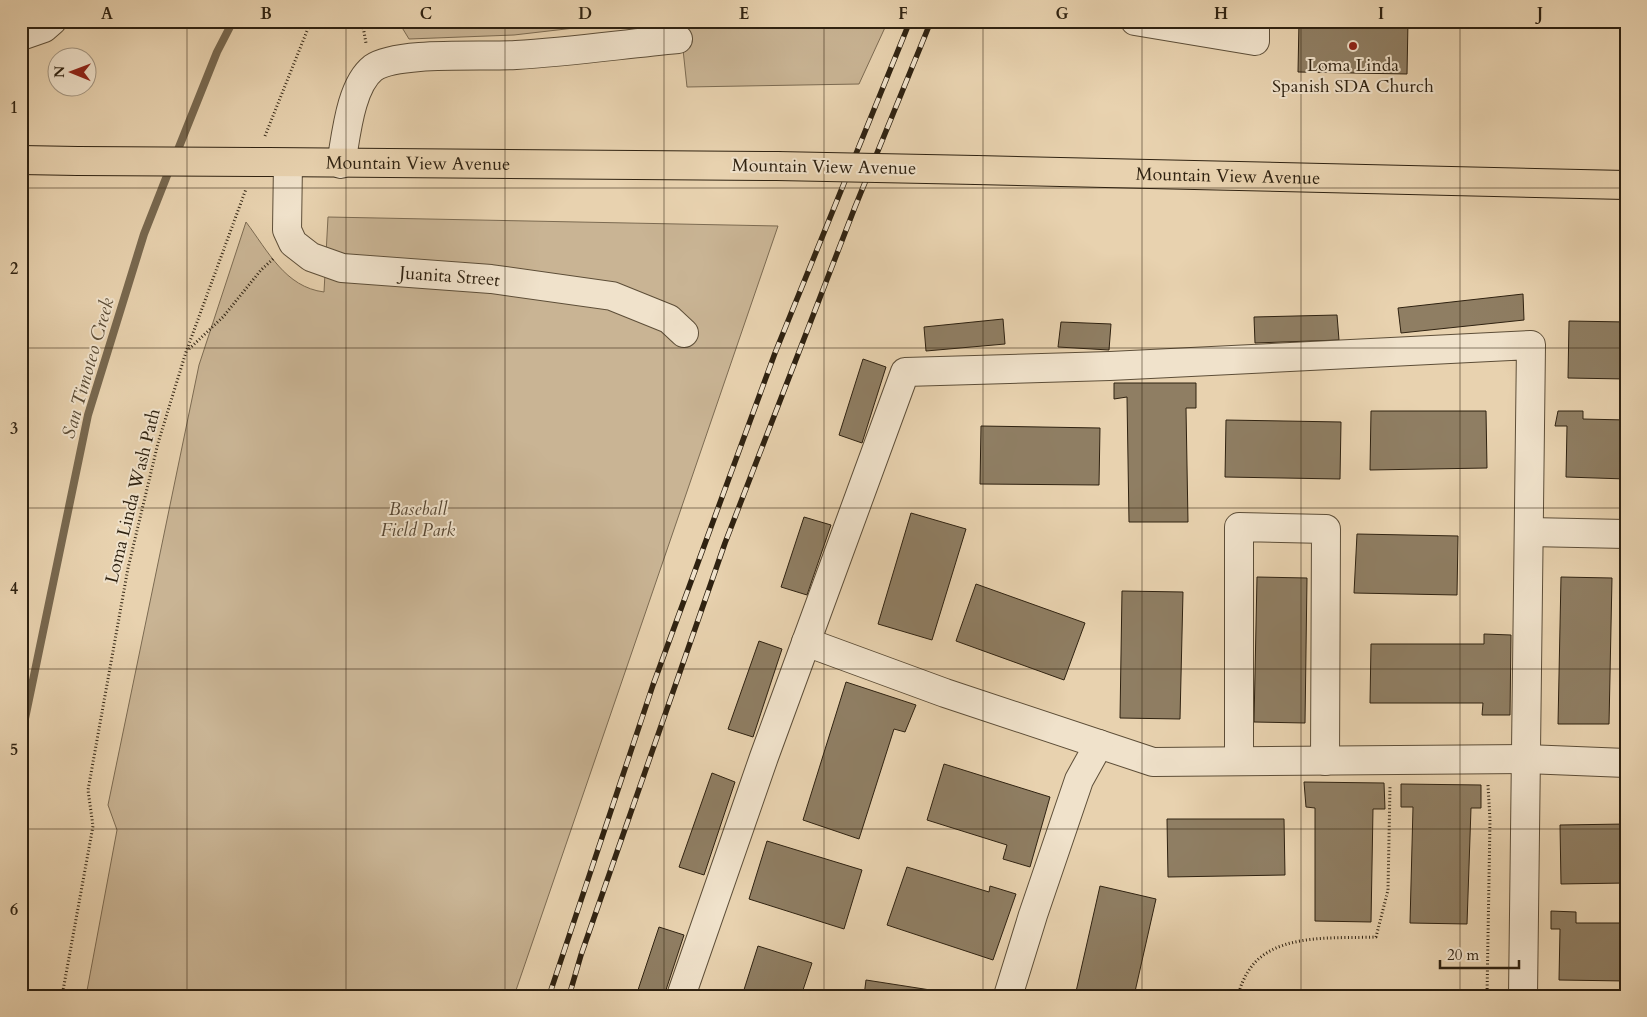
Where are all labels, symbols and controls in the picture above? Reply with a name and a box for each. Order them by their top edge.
text: A [101,3,113,25]
text: B [260,3,272,25]
text: C [420,3,432,25]
text: D [578,3,592,25]
text: E [739,3,749,25]
text: F [898,3,908,25]
text: G [1055,3,1069,25]
text: H [1214,3,1228,25]
text: I [1378,3,1384,25]
text: J [1535,3,1543,25]
marker: Loma Linda Spanish SDA Church [1347,40,1359,52]
north arrow [48,48,98,98]
place label: Loma Linda Spanish SDA Church [1272,53,1434,99]
text: N [50,66,69,78]
text: 1 [10,97,18,119]
street label: Mountain View Avenue [326,150,510,176]
street label: Mountain View Avenue [732,153,916,181]
street label: Mountain View Avenue [1135,161,1321,190]
text: 2 [10,258,18,280]
street label: Juanita Street [396,260,502,293]
water label: San Timoteo Creek [55,294,121,441]
street label: Loma Linda Wash Path [99,406,167,586]
text: 3 [10,418,18,440]
park label: Baseball Field Park [381,497,455,543]
text: 4 [10,578,18,600]
text: 5 [10,739,18,761]
text: 6 [10,899,18,921]
scale bar [1440,937,1518,969]
text: 20 m [1447,945,1479,965]

